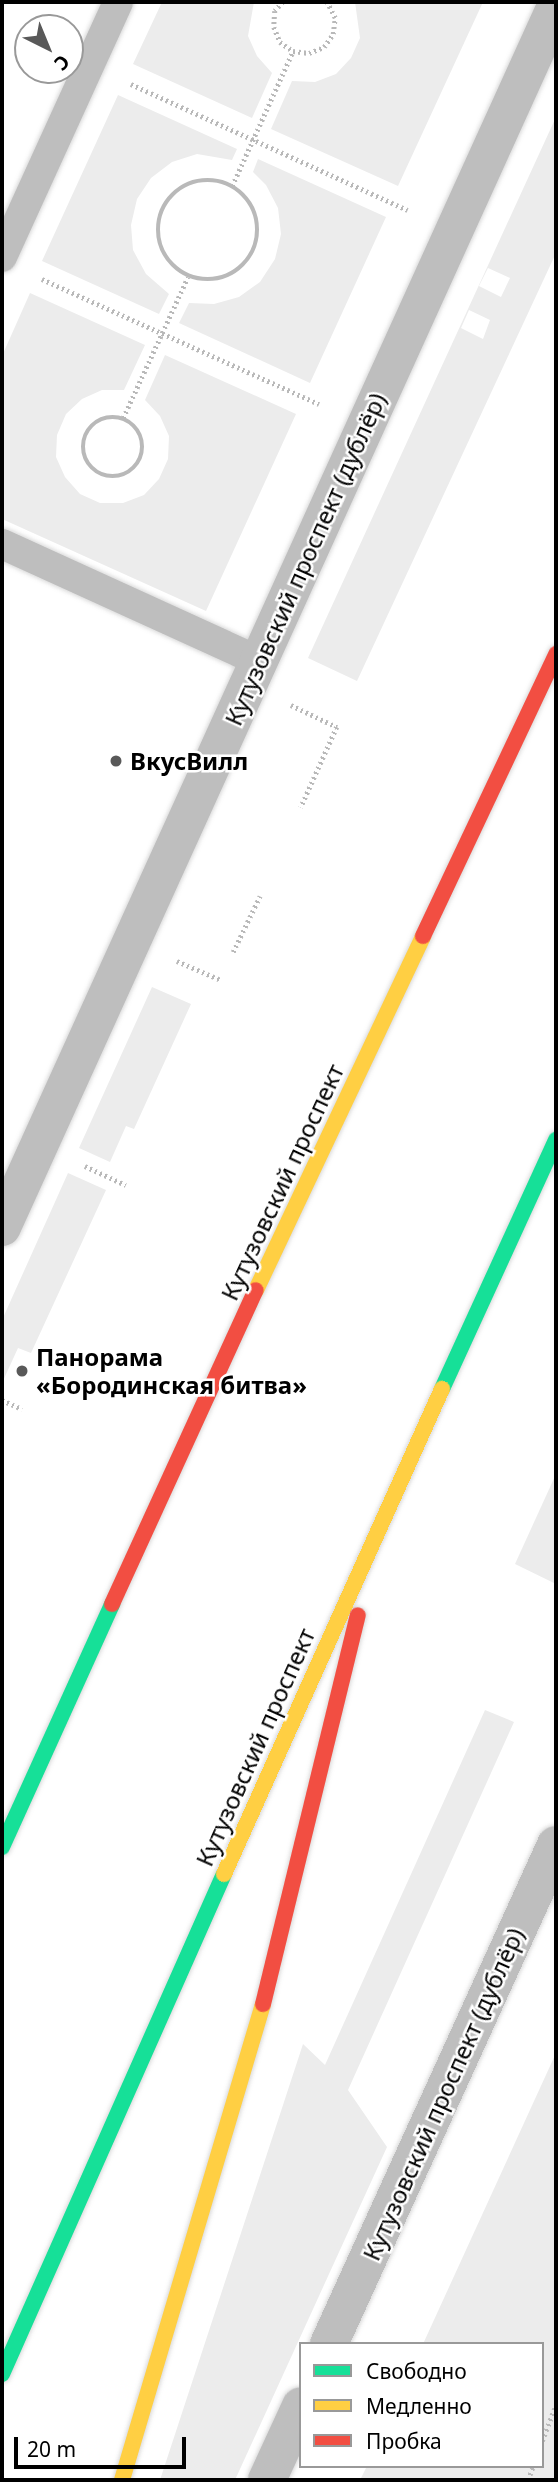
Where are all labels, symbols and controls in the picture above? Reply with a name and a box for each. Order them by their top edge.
north arrow [14,14,84,84]
text: С [49,49,75,77]
street label: Кутузовский проспект (дублёр) [218,388,392,730]
place label: ВкусВилл [130,747,248,775]
marker: ВкусВилл [108,753,124,769]
street label: Кутузовский проспект [215,1059,349,1305]
place label: Панорама «Бородинская битва» [36,1343,307,1399]
marker: Панорама «Бородинская битва» [14,1363,30,1379]
street label: Кутузовский проспект [190,1624,320,1870]
street label: Кутузовский проспект (дублёр) [356,1923,530,2265]
legend [299,2342,544,2468]
text: Свободно [366,2357,467,2385]
text: Медленно [366,2392,472,2420]
scale bar [18,2422,189,2466]
text: Пробка [366,2427,442,2455]
text: 20 m [27,2435,76,2463]

